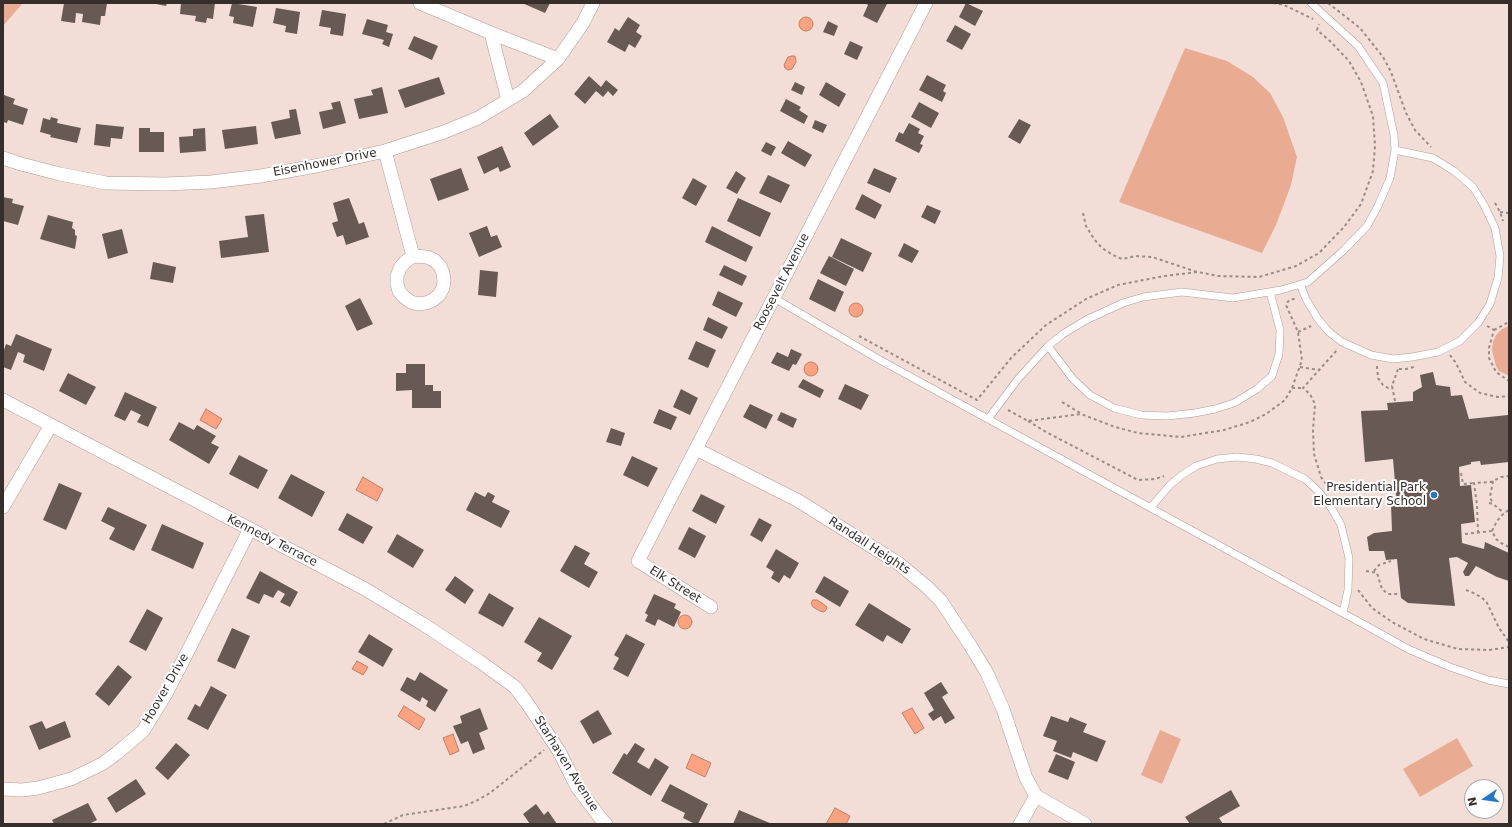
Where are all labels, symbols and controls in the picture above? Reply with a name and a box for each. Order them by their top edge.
street label: Eisenhower Drive [272,146,378,180]
street label: Roosevelt Avenue [751,231,813,333]
place label: Presidential Park Elementary School [1313,481,1426,509]
marker: Presidential Park Elementary School [1429,490,1439,500]
street label: Kennedy Terrace [224,512,320,570]
street label: Randall Heights [825,514,913,578]
street label: Elk Street [647,563,703,607]
street label: Hoover Drive [140,651,192,727]
street label: Starhaven Avenue [531,714,601,814]
north arrow [1464,779,1504,819]
text: N [1465,796,1480,808]

